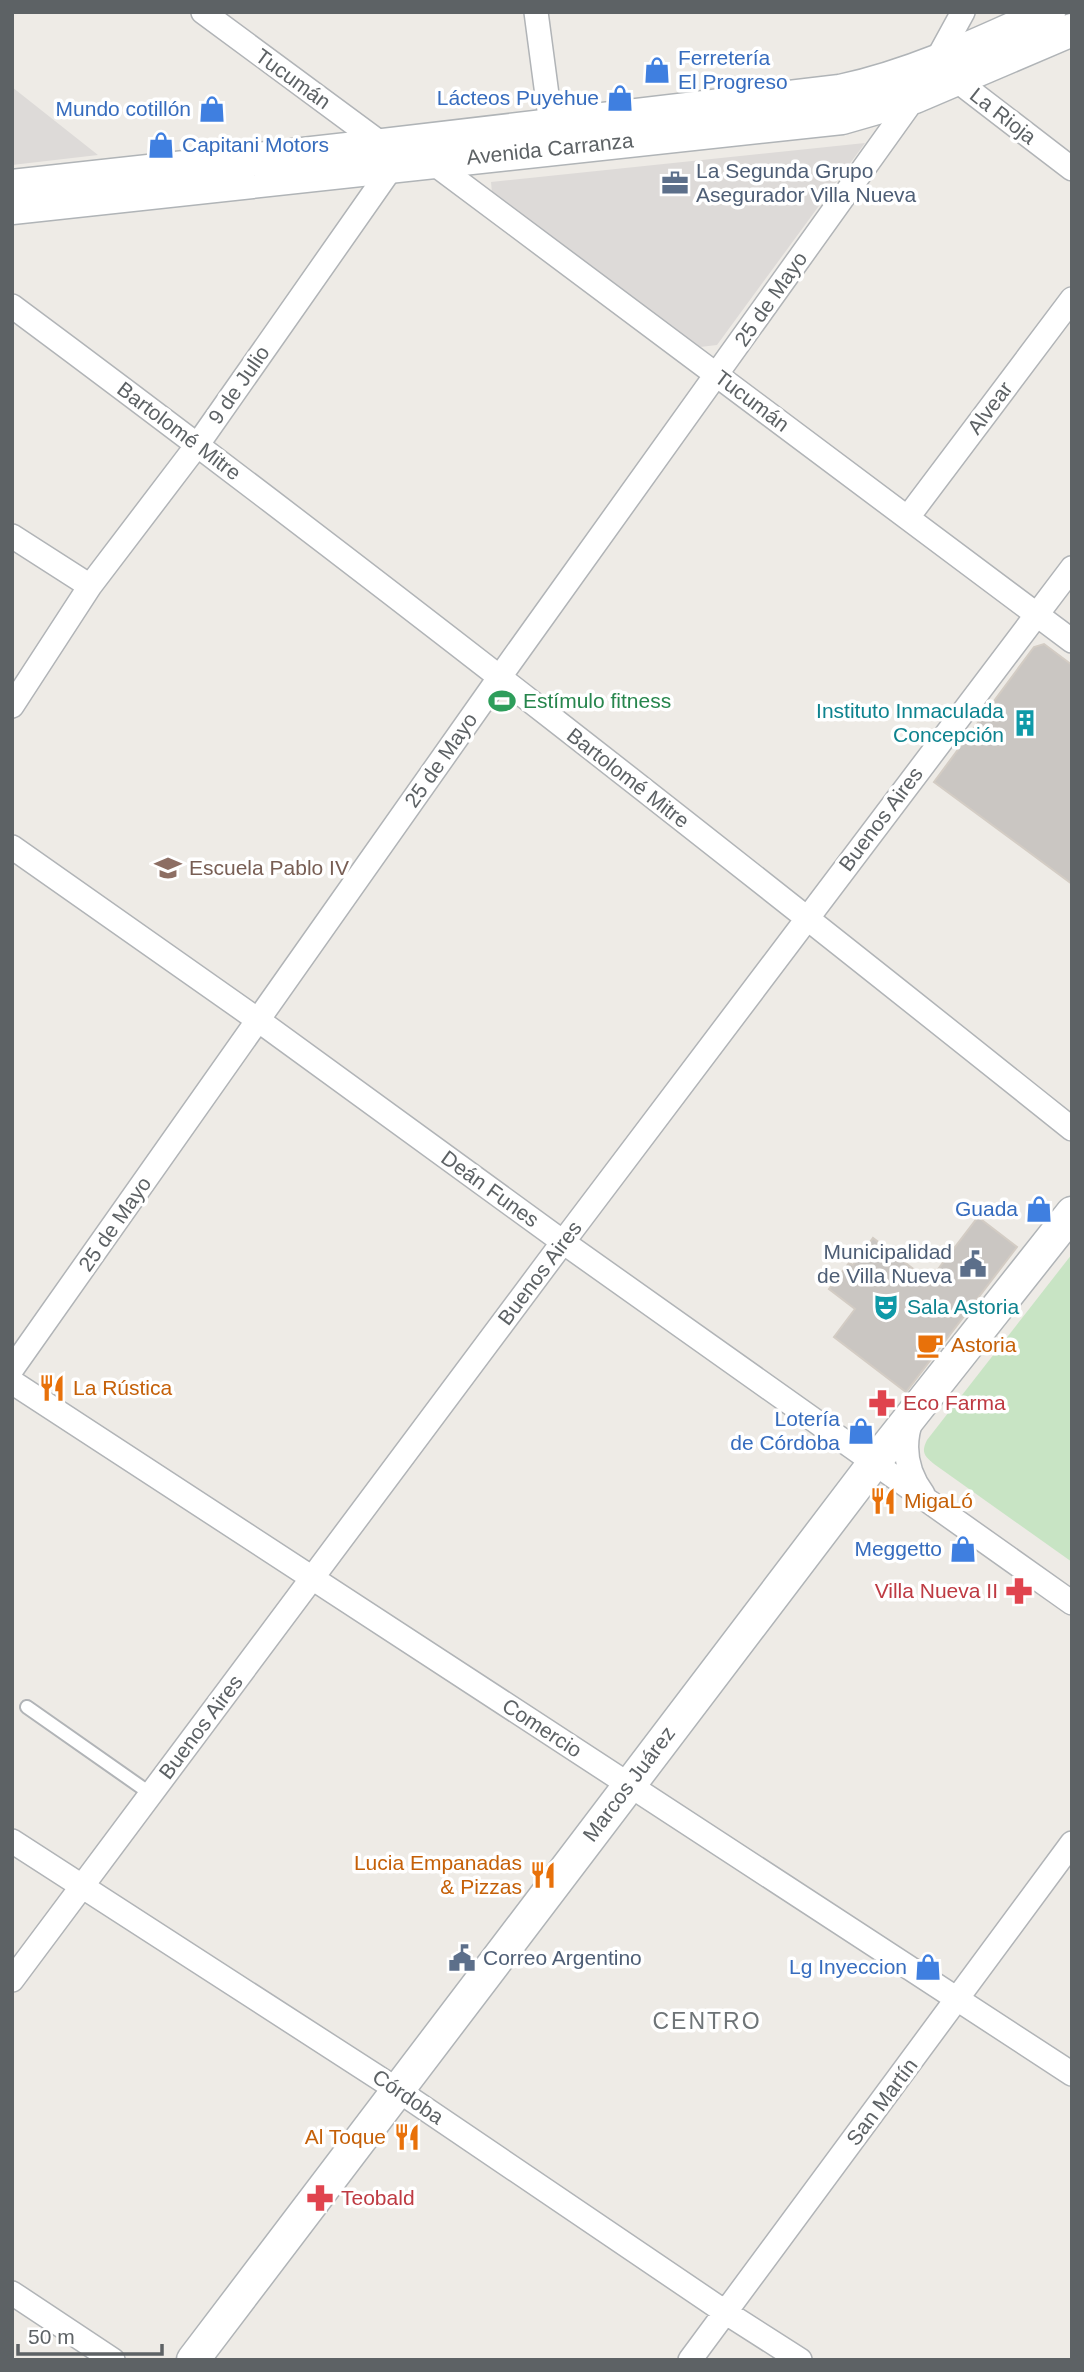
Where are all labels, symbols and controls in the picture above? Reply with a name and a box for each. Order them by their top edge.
street label: Tucumán [251,44,335,113]
place label: Ferretería El Progreso [678,46,788,93]
shop icon: Ferretería El Progreso [642,55,672,85]
shop icon: Lácteos Puyehue [605,83,635,113]
street label: La Rioja [966,83,1041,149]
place label: Lácteos Puyehue [437,86,599,109]
shop icon: Mundo cotillón [197,94,227,124]
place label: Mundo cotillón [56,97,191,120]
street label: Avenida Carranza [465,128,635,169]
shop icon: Capitani Motors [146,130,176,160]
place label: Capitani Motors [182,133,329,156]
place label: La Segunda Grupo Asegurador Villa Nueva [696,159,917,206]
office icon: La Segunda Grupo Asegurador Villa Nueva [660,168,690,198]
street label: 25 de Mayo [730,247,811,350]
street label: 9 de Julio [203,341,274,428]
street label: Tucumán [711,365,794,436]
street label: Bartolomé Mitre [113,377,245,484]
street label: Alvear [963,377,1017,438]
sports icon: Estímulo fitness [487,686,517,716]
place label: Estímulo fitness [523,689,671,712]
place label: Instituto Inmaculada Concepción [816,699,1004,746]
street label: 25 de Mayo [400,708,481,811]
building icon: Instituto Inmaculada Concepción [1010,708,1040,738]
street label: Bartolomé Mitre [563,723,694,832]
street label: Buenos Aires [834,762,927,875]
school or university icon: Escuela Pablo IV [153,853,183,883]
place label: Escuela Pablo IV [189,856,349,879]
street label: Deán Funes [437,1146,543,1232]
street label: 25 de Mayo [74,1172,155,1275]
shop icon: Guada [1024,1194,1054,1224]
place label: Guada [955,1197,1018,1220]
street label: Buenos Aires [493,1216,586,1329]
place label: Municipalidad de Villa Nueva [817,1240,952,1287]
public building icon: Municipalidad de Villa Nueva [958,1249,988,1279]
theatre icon: Sala Astoria [871,1292,901,1322]
place label: Sala Astoria [907,1295,1019,1318]
cafe icon: Astoria [915,1330,945,1360]
place label: Astoria [951,1333,1017,1356]
restaurant icon: La Rústica [37,1373,67,1403]
place label: La Rústica [73,1376,173,1399]
pharmacy icon: Eco Farma [867,1388,897,1418]
place label: Eco Farma [903,1391,1006,1414]
place label: Lotería de Córdoba [730,1407,840,1454]
shop icon: Lotería de Córdoba [846,1416,876,1446]
restaurant icon: MigaLó [868,1486,898,1516]
place label: MigaLó [904,1489,973,1512]
shop icon: Meggetto [948,1534,978,1564]
place label: Meggetto [854,1537,942,1560]
pharmacy icon: Villa Nueva II [1004,1576,1034,1606]
place label: Villa Nueva II [875,1579,998,1602]
street label: Buenos Aires [154,1670,247,1783]
street label: Comercio [498,1693,586,1762]
street label: Marcos Juárez [578,1722,679,1846]
place label: Lucia Empanadas & Pizzas [354,1851,522,1898]
restaurant icon: Lucia Empanadas & Pizzas [528,1860,558,1890]
public building icon: Correo Argentino [447,1943,477,1973]
place label: Correo Argentino [483,1946,642,1969]
shop icon: Lg Inyeccion [913,1952,943,1982]
place label: Lg Inyeccion [789,1955,907,1978]
district label: CENTRO [652,2008,762,2034]
street label: San Martín [842,2054,922,2150]
street label: Córdoba [368,2065,448,2129]
restaurant icon: Al Toque [392,2122,422,2152]
place label: Al Toque [305,2125,386,2148]
pharmacy icon: Teobald [305,2183,335,2213]
place label: Teobald [341,2186,415,2209]
scale bar [18,2312,161,2356]
text: 50 m [28,2325,75,2348]

